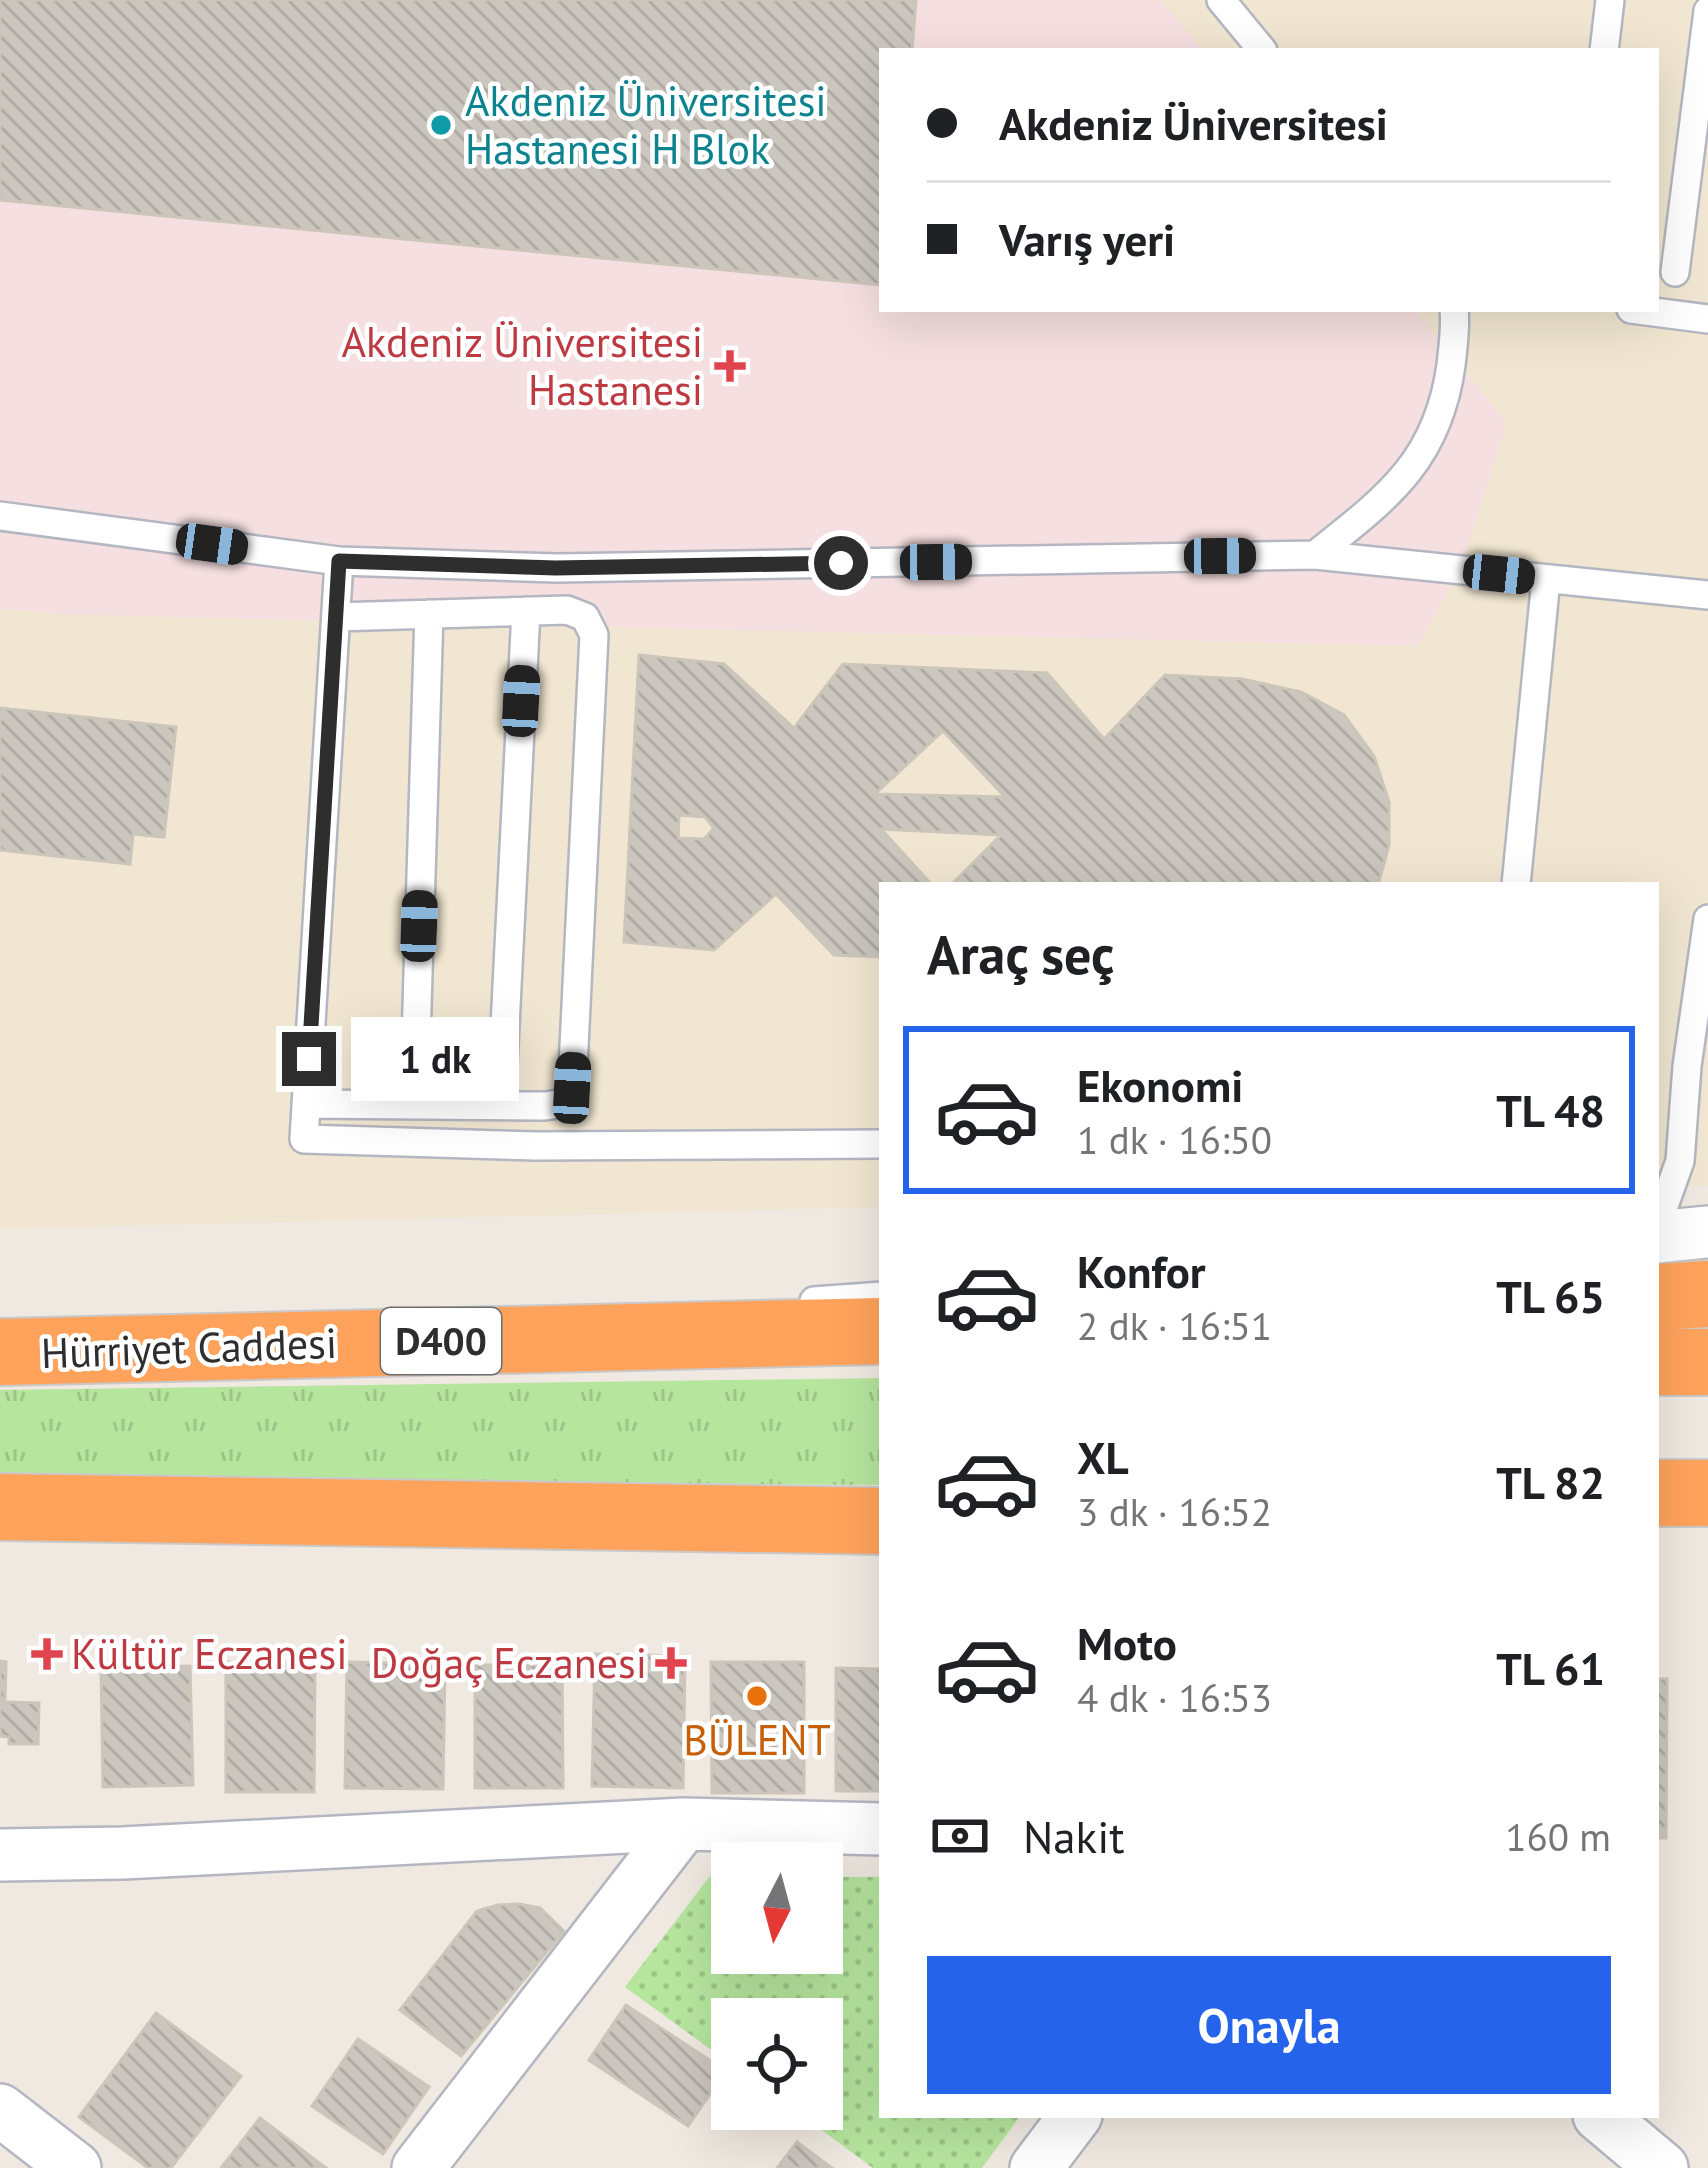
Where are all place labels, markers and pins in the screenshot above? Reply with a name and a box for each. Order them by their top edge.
place label: Akdeniz Üniversitesi Hastanesi H Blok [465,73,827,176]
marker: Akdeniz Üniversitesi Hastanesi H Blok [428,112,454,138]
place label: Akdeniz Üniversitesi Hastanesi [341,314,703,417]
marker: Akdeniz Üniversitesi Hastanesi [714,350,746,382]
place label: Kültür Eczanesi [71,1626,348,1681]
place label: Doğaç Eczanesi [371,1635,647,1690]
marker: Kültür Eczanesi [34,1641,60,1667]
marker: Doğaç Eczanesi [658,1650,684,1676]
marker: BÜLENT [744,1683,770,1709]
place label: BÜLENT [683,1712,831,1767]

